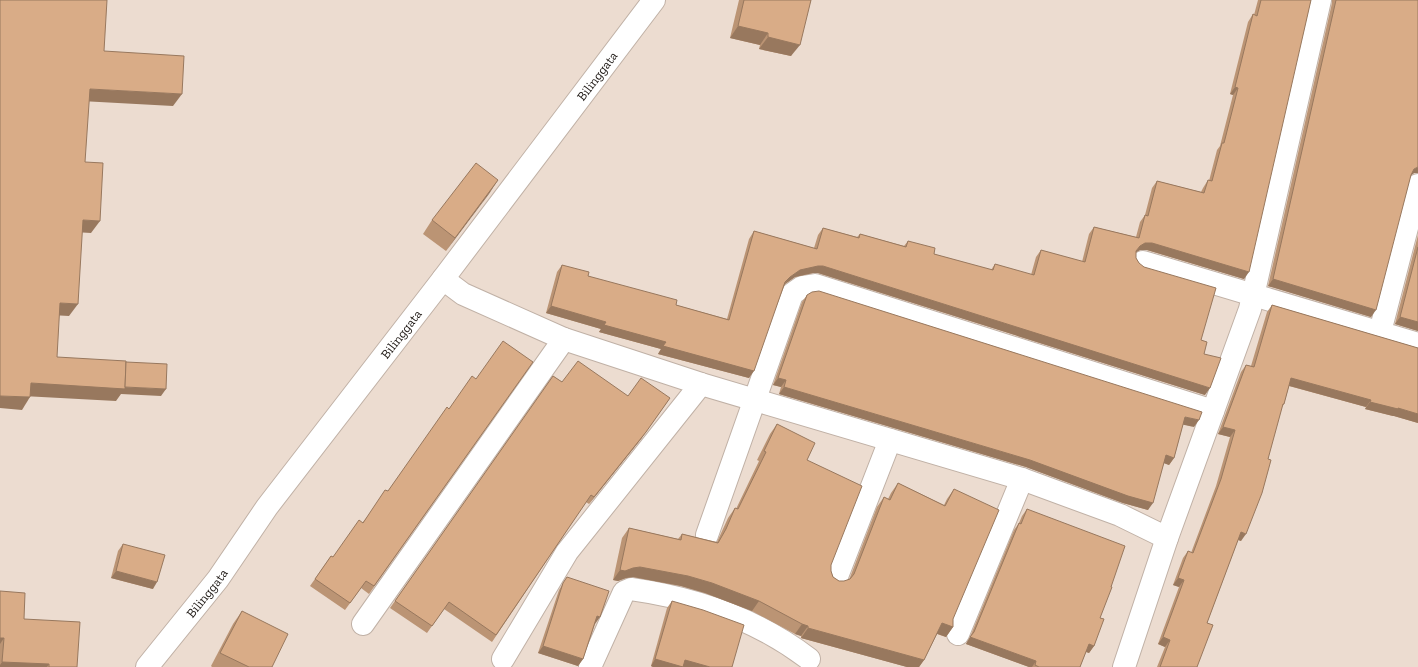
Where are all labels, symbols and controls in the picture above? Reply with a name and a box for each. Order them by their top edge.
street label: Bilinggata [574,48,621,104]
street label: Bilinggata [378,306,425,361]
street label: Bilinggata [183,566,231,621]

